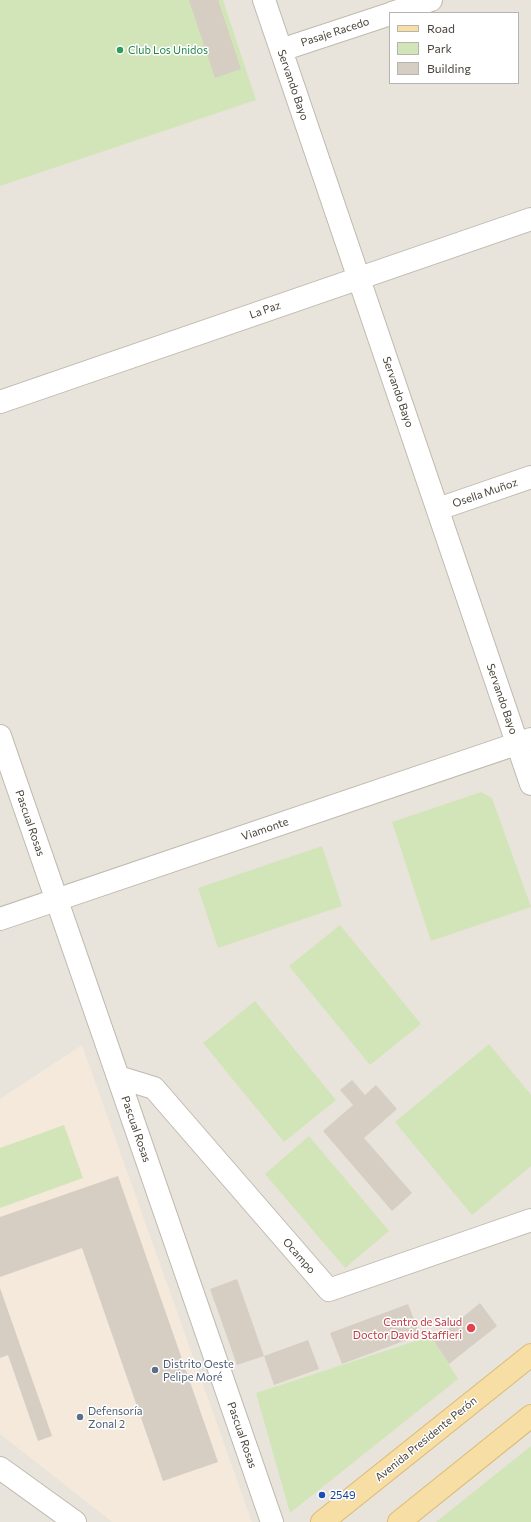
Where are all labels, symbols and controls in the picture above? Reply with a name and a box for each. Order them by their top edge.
legend [389,12,519,84]
street label: Pasaje Racedo [299,15,371,49]
text: Road [427,21,455,35]
text: Park [427,41,452,55]
place label: Club Los Unidos [128,43,208,57]
marker: Club Los Unidos [115,45,125,55]
street label: Servando Bayo [275,48,311,122]
text: Building [427,61,471,75]
street label: La Paz [248,299,282,321]
street label: Servando Bayo [380,355,416,429]
street label: Osella Muñoz [451,476,519,510]
street label: Servando Bayo [484,662,520,736]
street label: Pascual Rosas [13,788,47,858]
street label: Viamonte [240,815,290,843]
street label: Pascual Rosas [119,1094,153,1164]
street label: Ocampo [280,1235,318,1277]
place label: Centro de Salud Doctor David Staffieri [353,1315,462,1341]
marker: Centro de Salud Doctor David Staffieri [465,1322,477,1334]
place label: Distrito Oeste Pelipe Moré [163,1357,234,1383]
marker: Distrito Oeste Pelipe Moré [150,1365,160,1375]
street label: Avenida Presidente Perón [373,1394,479,1484]
street label: Pascual Rosas [225,1400,259,1470]
place label: Defensoría Zonal 2 [88,1404,143,1430]
marker: Defensoría Zonal 2 [75,1412,85,1422]
place label: 2549 [330,1488,356,1502]
marker: 2549 [317,1490,327,1500]

